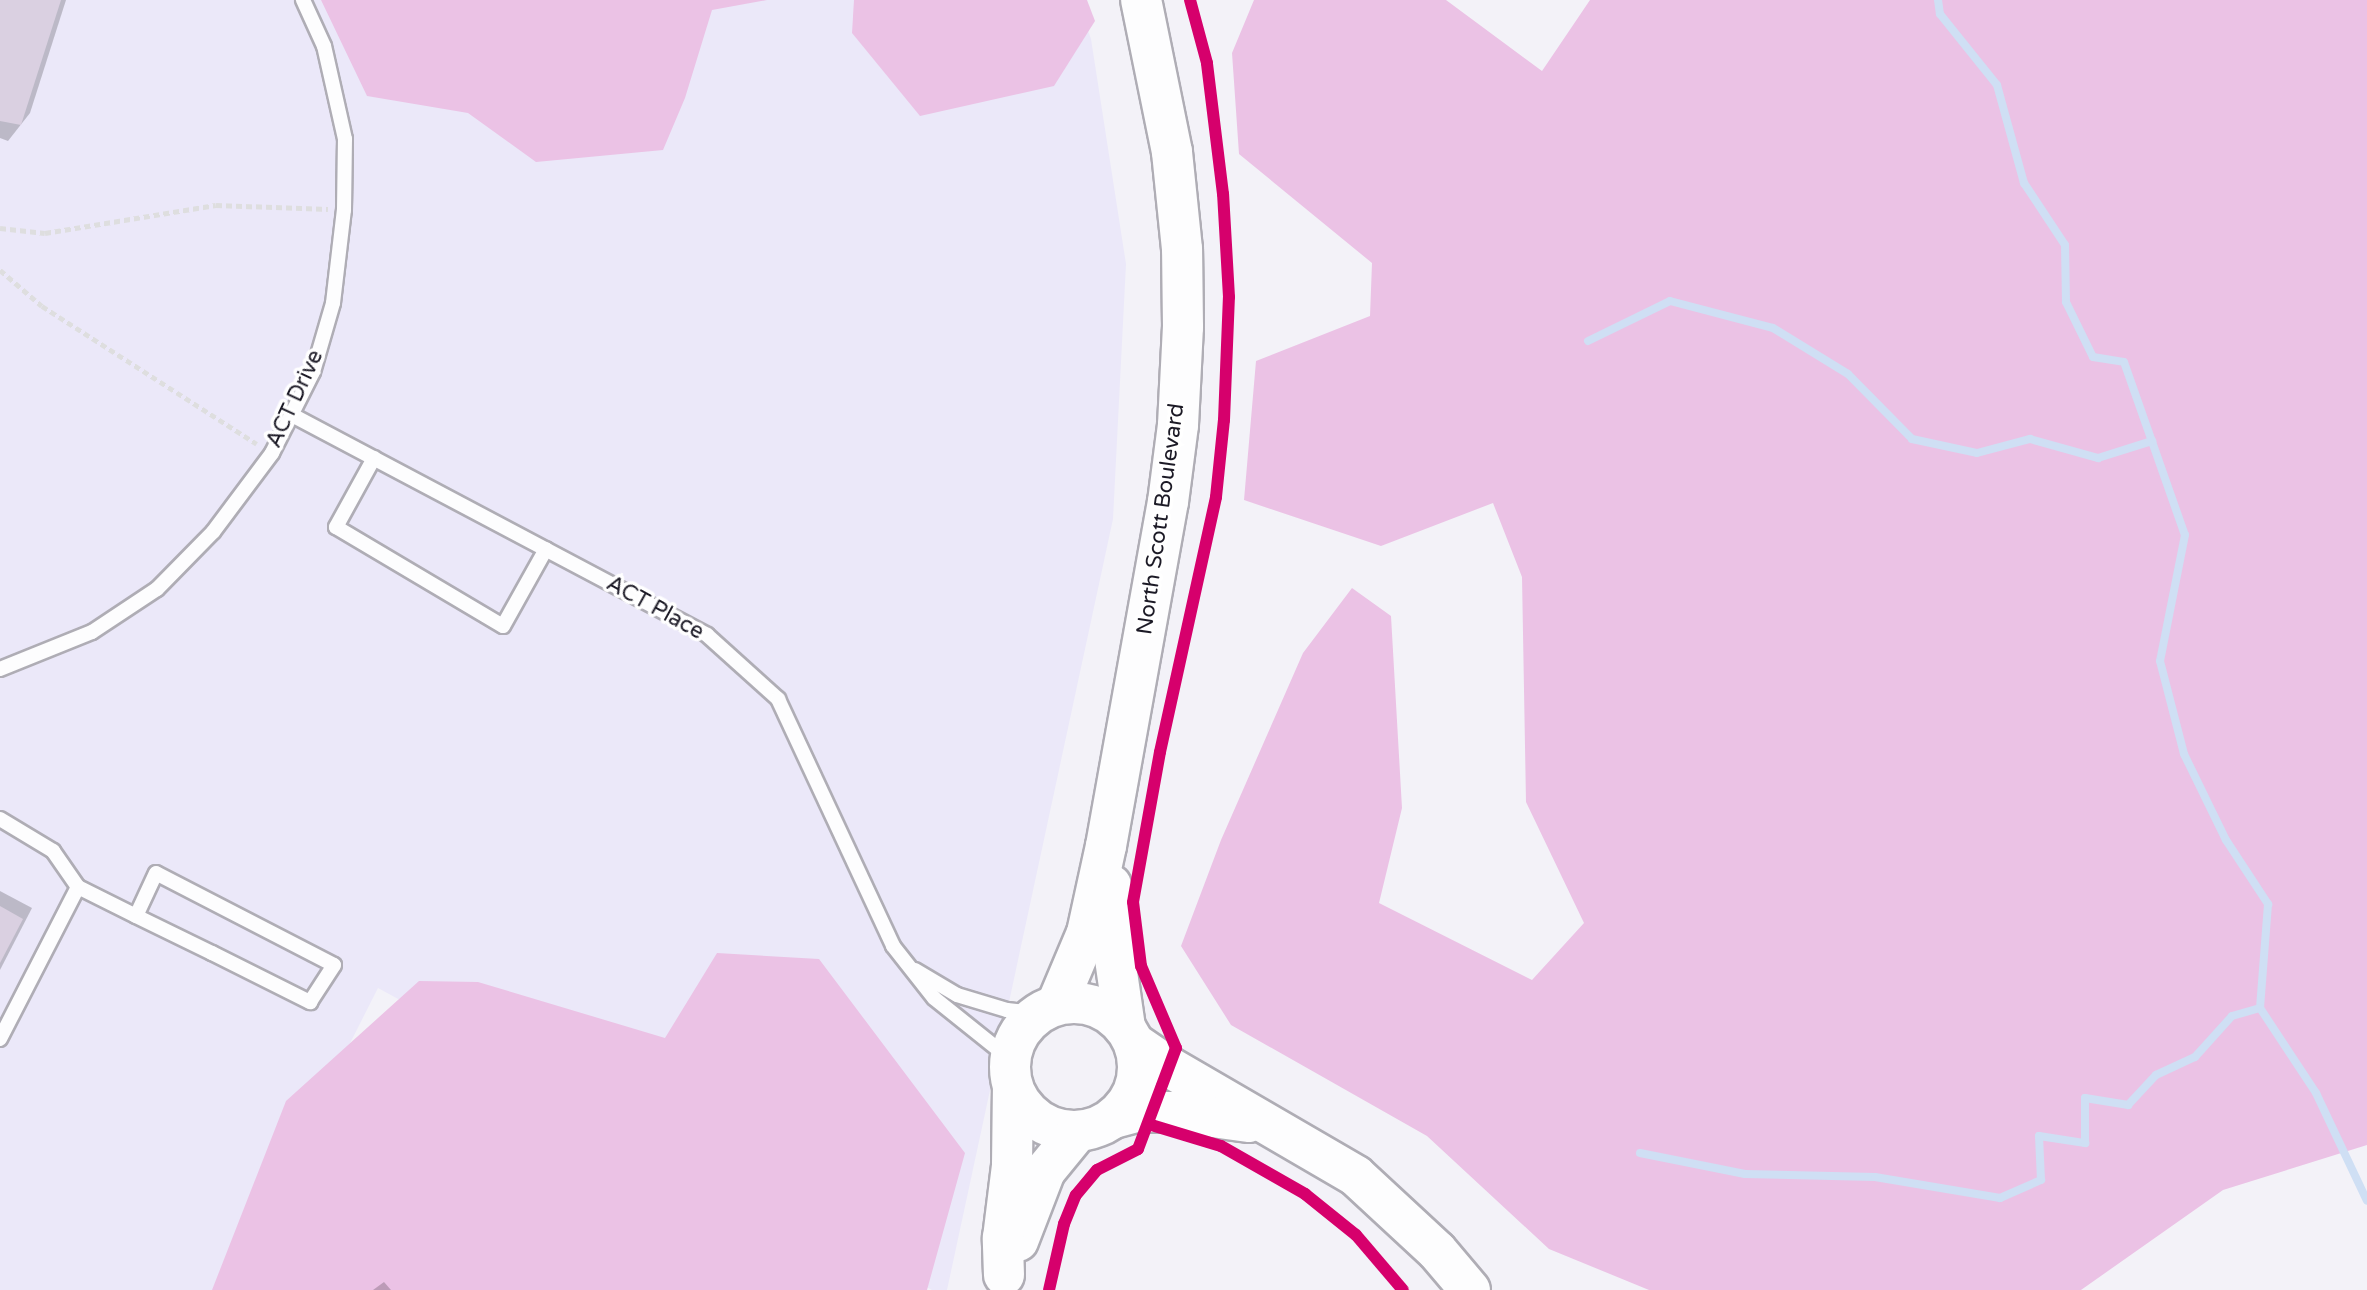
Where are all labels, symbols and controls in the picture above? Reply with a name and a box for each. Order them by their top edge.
street label: ACT Drive [261,346,329,452]
street label: North Scott Boulevard [1132,402,1190,636]
street label: ACT Place [602,570,708,646]

